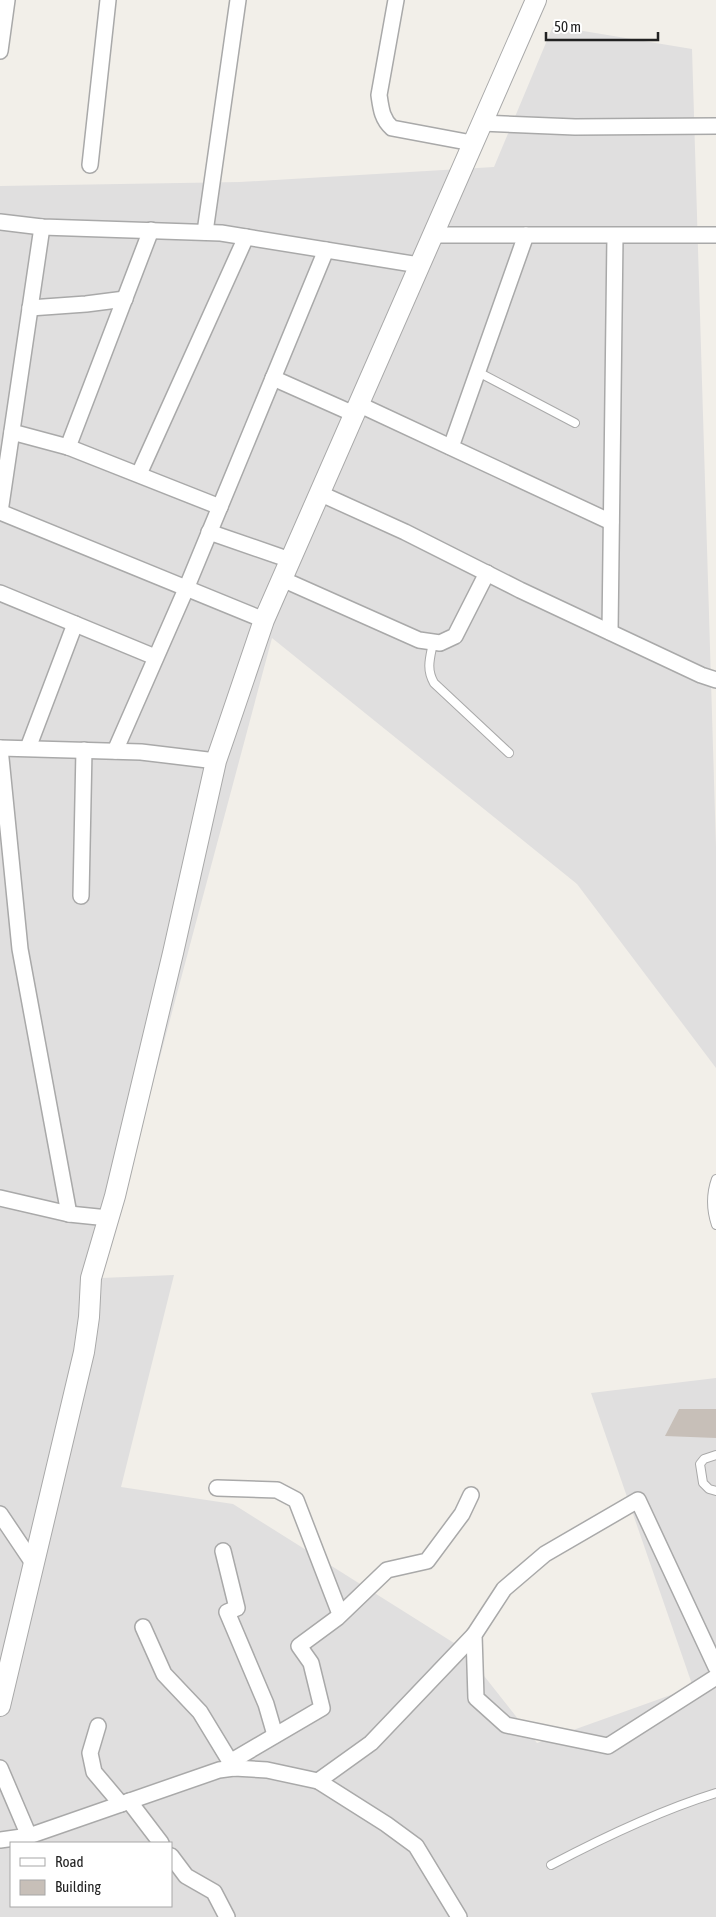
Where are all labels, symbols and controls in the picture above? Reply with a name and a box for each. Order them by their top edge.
scale bar [546,10,658,42]
text: 50 m [554,18,581,35]
legend [10,1842,172,1907]
text: Road [55,1853,84,1870]
text: Building [55,1878,101,1895]

